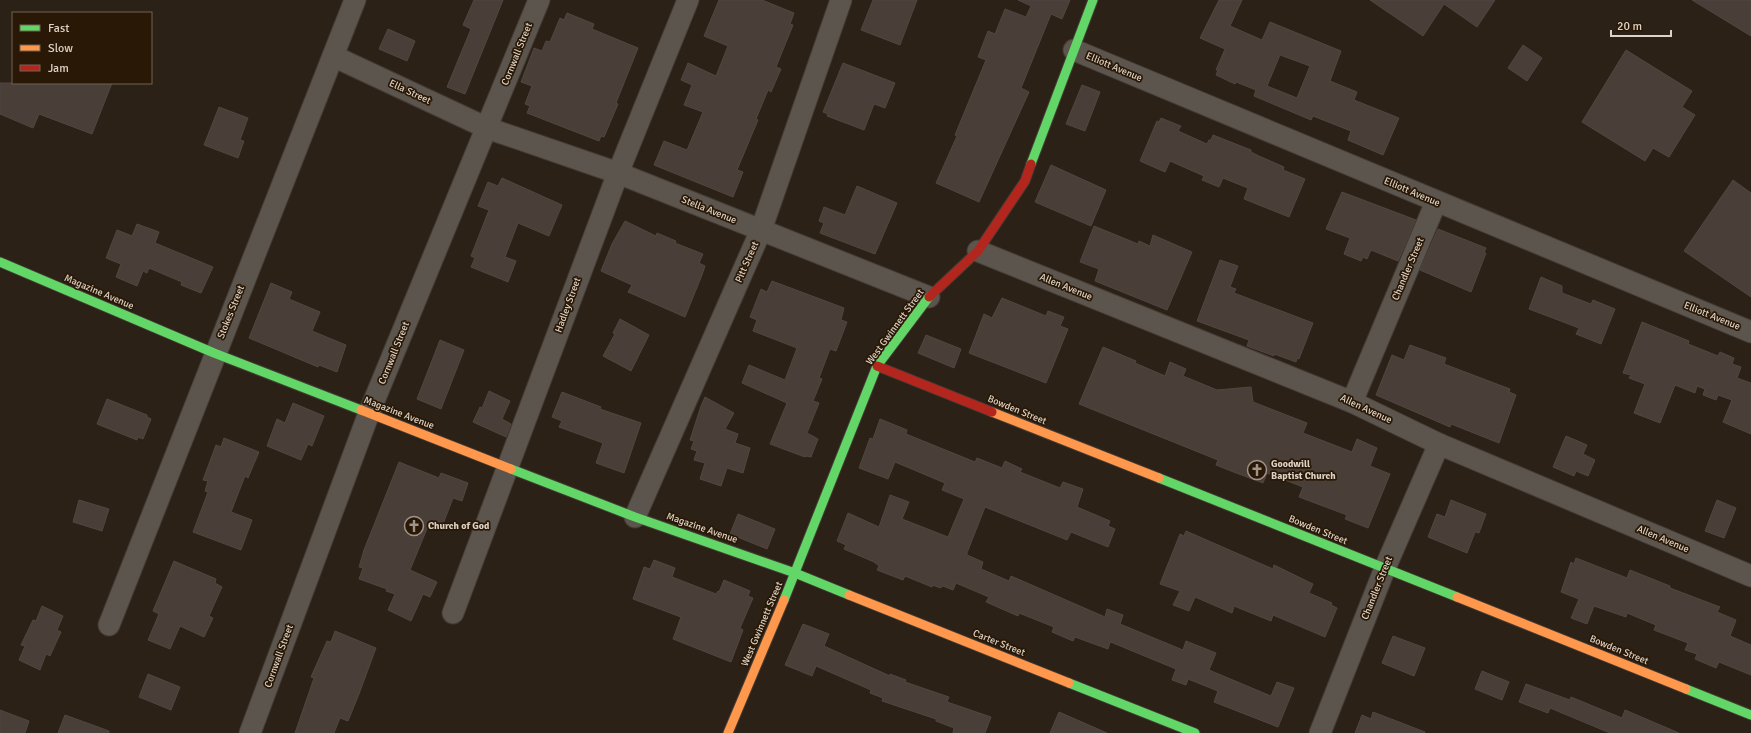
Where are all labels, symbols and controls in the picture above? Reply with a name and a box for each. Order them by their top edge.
legend [12,12,152,84]
scale bar [1611,12,1671,38]
text: 20 m [1617,19,1642,34]
text: Fast [48,21,69,36]
street label: Cornwall Street [499,21,535,87]
text: Slow [48,41,73,56]
street label: Elliott Avenue [1084,50,1144,84]
text: Jam [48,61,69,76]
street label: Ella Street [387,77,433,107]
street label: Elliott Avenue [1382,175,1442,209]
street label: Stella Avenue [680,194,738,226]
street label: Chandler Street [1389,235,1427,302]
street label: Pitt Street [733,239,762,284]
street label: Allen Avenue [1038,271,1094,303]
street label: Magazine Avenue [62,272,136,312]
street label: Hadley Street [552,275,584,334]
street label: Stokes Street [215,283,247,340]
street label: West Gwinnett Street [863,286,927,367]
street label: Elliott Avenue [1682,299,1742,333]
street label: Cornwall Street [376,320,412,386]
street label: Allen Avenue [1338,392,1394,426]
street label: Bowden Street [986,393,1049,427]
street label: Magazine Avenue [362,394,436,432]
place label: Goodwill Baptist Church [1271,458,1336,482]
church icon: Goodwill Baptist Church [1246,459,1268,481]
street label: Magazine Avenue [665,510,739,546]
street label: Bowden Street [1287,513,1350,547]
church icon: Church of God [403,515,425,537]
place label: Church of God [428,520,490,532]
street label: Allen Avenue [1635,523,1691,555]
street label: Chandler Street [1359,554,1395,621]
street label: West Gwinnett Street [739,579,785,668]
street label: Cornwall Street [262,622,296,689]
street label: Carter Street [971,627,1027,659]
street label: Bowden Street [1588,633,1651,667]

